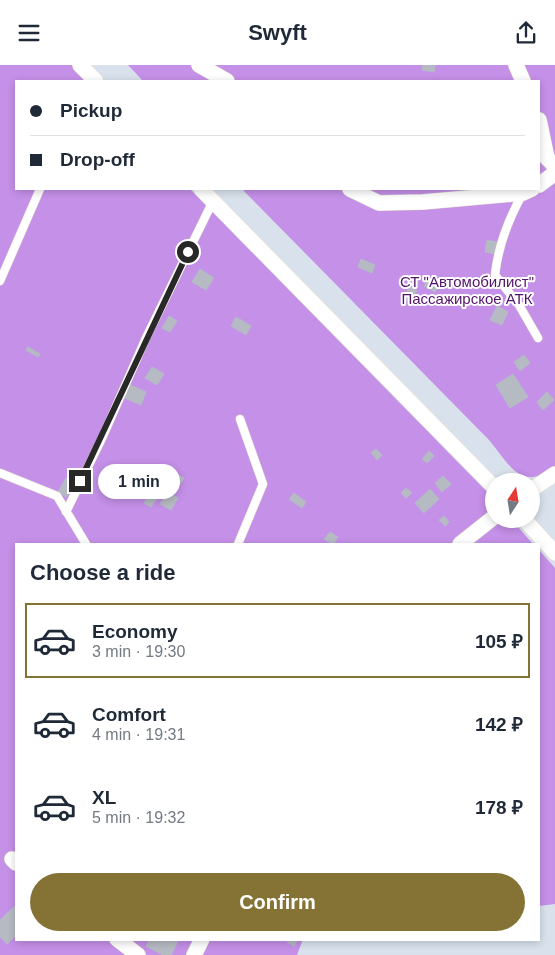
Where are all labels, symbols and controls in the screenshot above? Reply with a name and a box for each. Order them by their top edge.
icon: menu [15,19,43,47]
icon: share [512,19,540,47]
text: Swyft [248,20,307,45]
text: Pickup [60,100,122,121]
text: Drop-off [60,149,135,170]
route start [177,241,199,263]
park label: СТ "Автомобилист" Пассажирское АТК [400,273,534,307]
callout: 1 min [98,463,180,499]
route end [69,470,91,492]
text: 1 min [118,473,160,490]
north arrow [485,473,540,527]
map controls [485,473,540,528]
text: Choose a ride [30,560,175,585]
icon: car [32,618,77,663]
text: Economy [92,621,178,642]
text: 105 ₽ [475,631,523,652]
text: 3 min · 19:30 [92,643,185,660]
icon: car [32,701,77,746]
text: Comfort [92,704,166,725]
text: 142 ₽ [475,714,523,735]
text: 4 min · 19:31 [92,726,185,743]
icon: car [32,784,77,829]
text: XL [92,787,116,808]
text: 178 ₽ [475,797,523,818]
text: 5 min · 19:32 [92,809,185,826]
button: Confirm [30,873,525,931]

